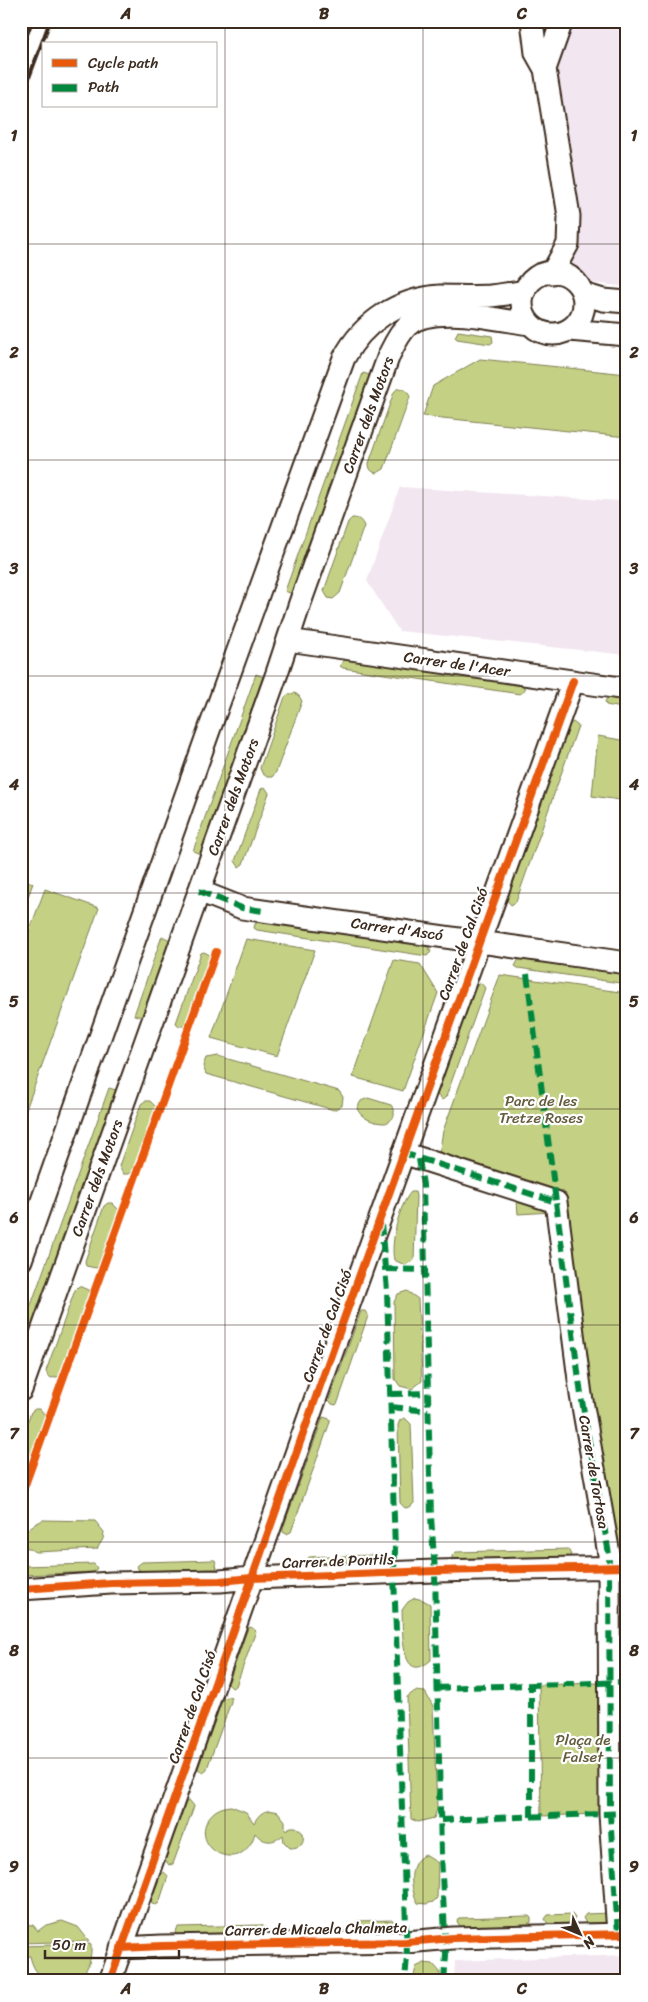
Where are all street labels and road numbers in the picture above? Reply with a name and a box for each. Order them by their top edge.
street label: Carrer dels Motors [335,352,401,477]
street label: Carrer de l'Acer [402,644,513,684]
street label: Carrer dels Motors [200,734,266,859]
street label: Carrer de Cal Cisó [431,884,496,1004]
street label: Carrer d'Ascó [349,910,445,948]
street label: Carrer dels Motors [64,1115,130,1240]
street label: Carrer de Cal Cisó [295,1266,360,1386]
street label: Carrer de Tortosa [571,1413,617,1531]
street label: Carrer de Pontils [282,1546,395,1576]
street label: Carrer de Cal Cisó [160,1646,224,1767]
street label: Carrer de Micaela Chalmeta [225,1914,408,1944]

